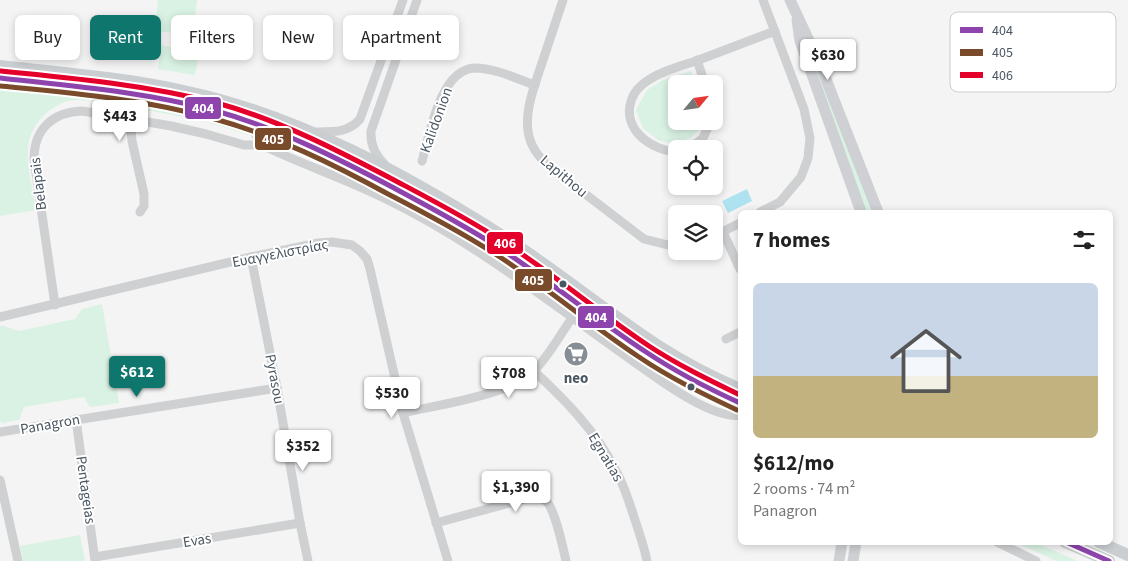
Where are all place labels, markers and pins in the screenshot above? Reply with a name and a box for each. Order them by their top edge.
pin: $630 [798,38,858,81]
pin: $443 [90,100,150,142]
unlabelled marker [558,279,568,289]
supermarket icon: neo [563,341,589,367]
pin: $612 [107,356,167,398]
pin: $708 [479,356,539,399]
place label: neo [564,368,588,389]
pin: $530 [362,376,422,419]
unlabelled marker [686,382,696,392]
pin: $352 [273,430,333,472]
pin: $1,390 [475,470,557,513]

